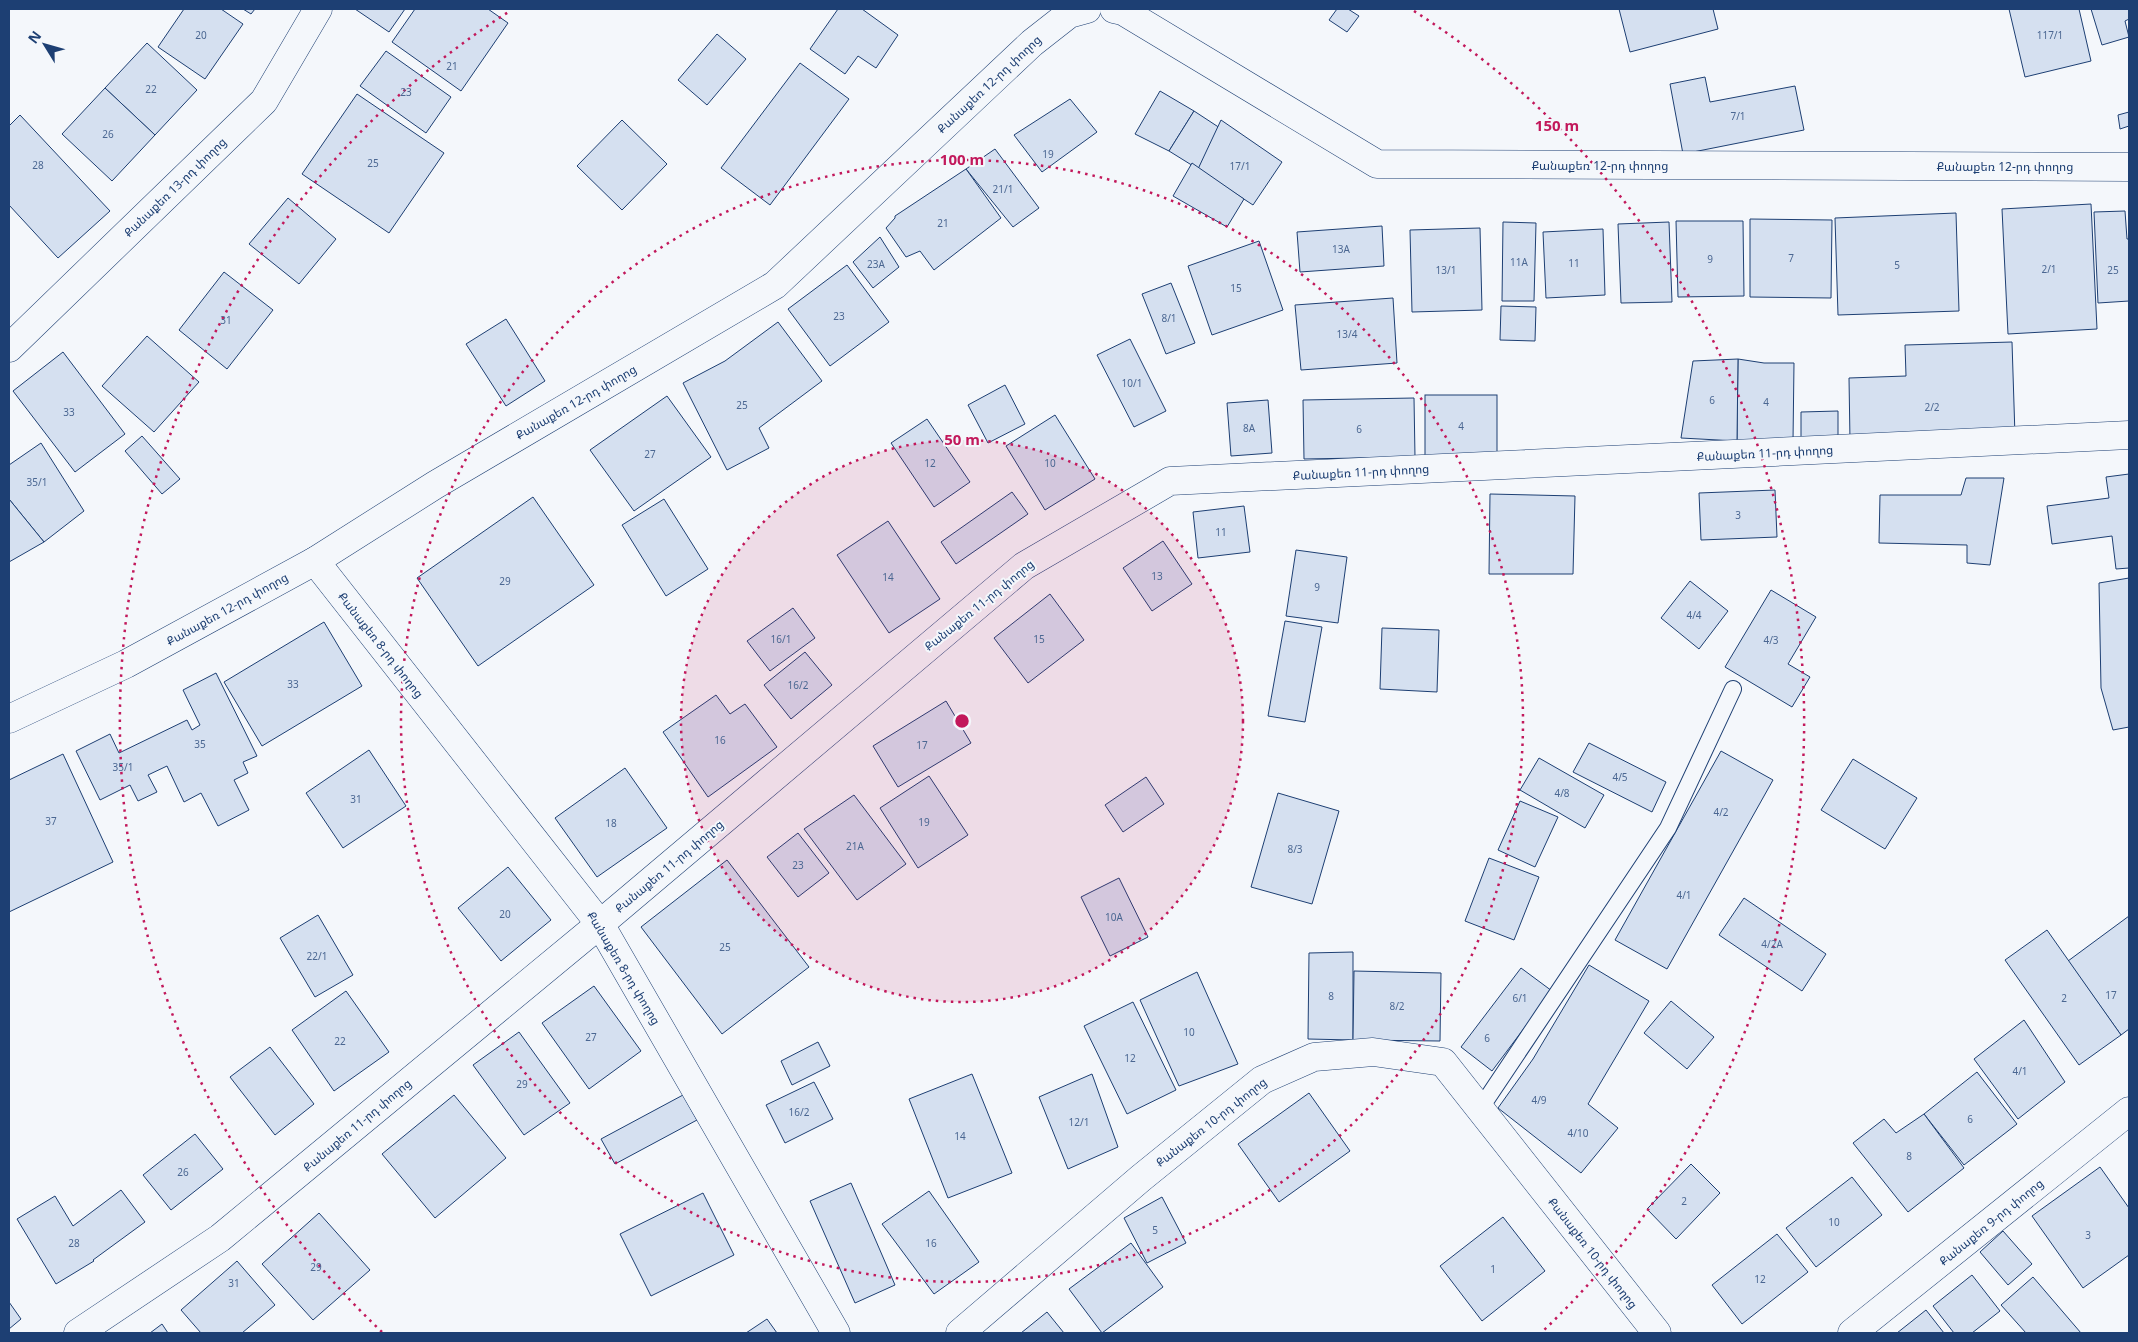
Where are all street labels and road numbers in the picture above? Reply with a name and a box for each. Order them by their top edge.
street label: Քանաքեռ 12-րդ փողոց [933,31,1045,137]
street label: Քանաքեռ 13-րդ փողոց [120,133,230,241]
street label: Քանաքեռ 12-րդ փողոց [1532,157,1668,174]
street label: Քանաքեռ 12-րդ փողոց [1937,158,2073,175]
street label: Քանաքեռ 12-րդ փողոց [513,360,639,444]
street label: Քանաքեռ 11-րդ փողոց [1696,441,1834,465]
street label: Քանաքեռ 11-րդ փողոց [1292,460,1430,484]
street label: Քանաքեռ 11-րդ փողոց [921,555,1037,655]
street label: Քանաքեռ 12-րդ փողոց [163,568,291,650]
street label: Քանաքեռ 8-րդ փողոց [334,589,428,701]
street label: Քանաքեռ 11-րդ փողոց [611,816,727,916]
street label: Քանաքեռ 8-րդ փողոց [583,908,665,1028]
street label: Քանաքեռ 10-րդ փողոց [1152,1073,1270,1171]
street label: Քանաքեռ 11-րդ փողոց [299,1075,415,1175]
street label: Քանաքեռ 9-րդ փողոց [1935,1175,2047,1269]
street label: Քանաքեռ 10-րդ փողոց [1544,1194,1642,1312]

